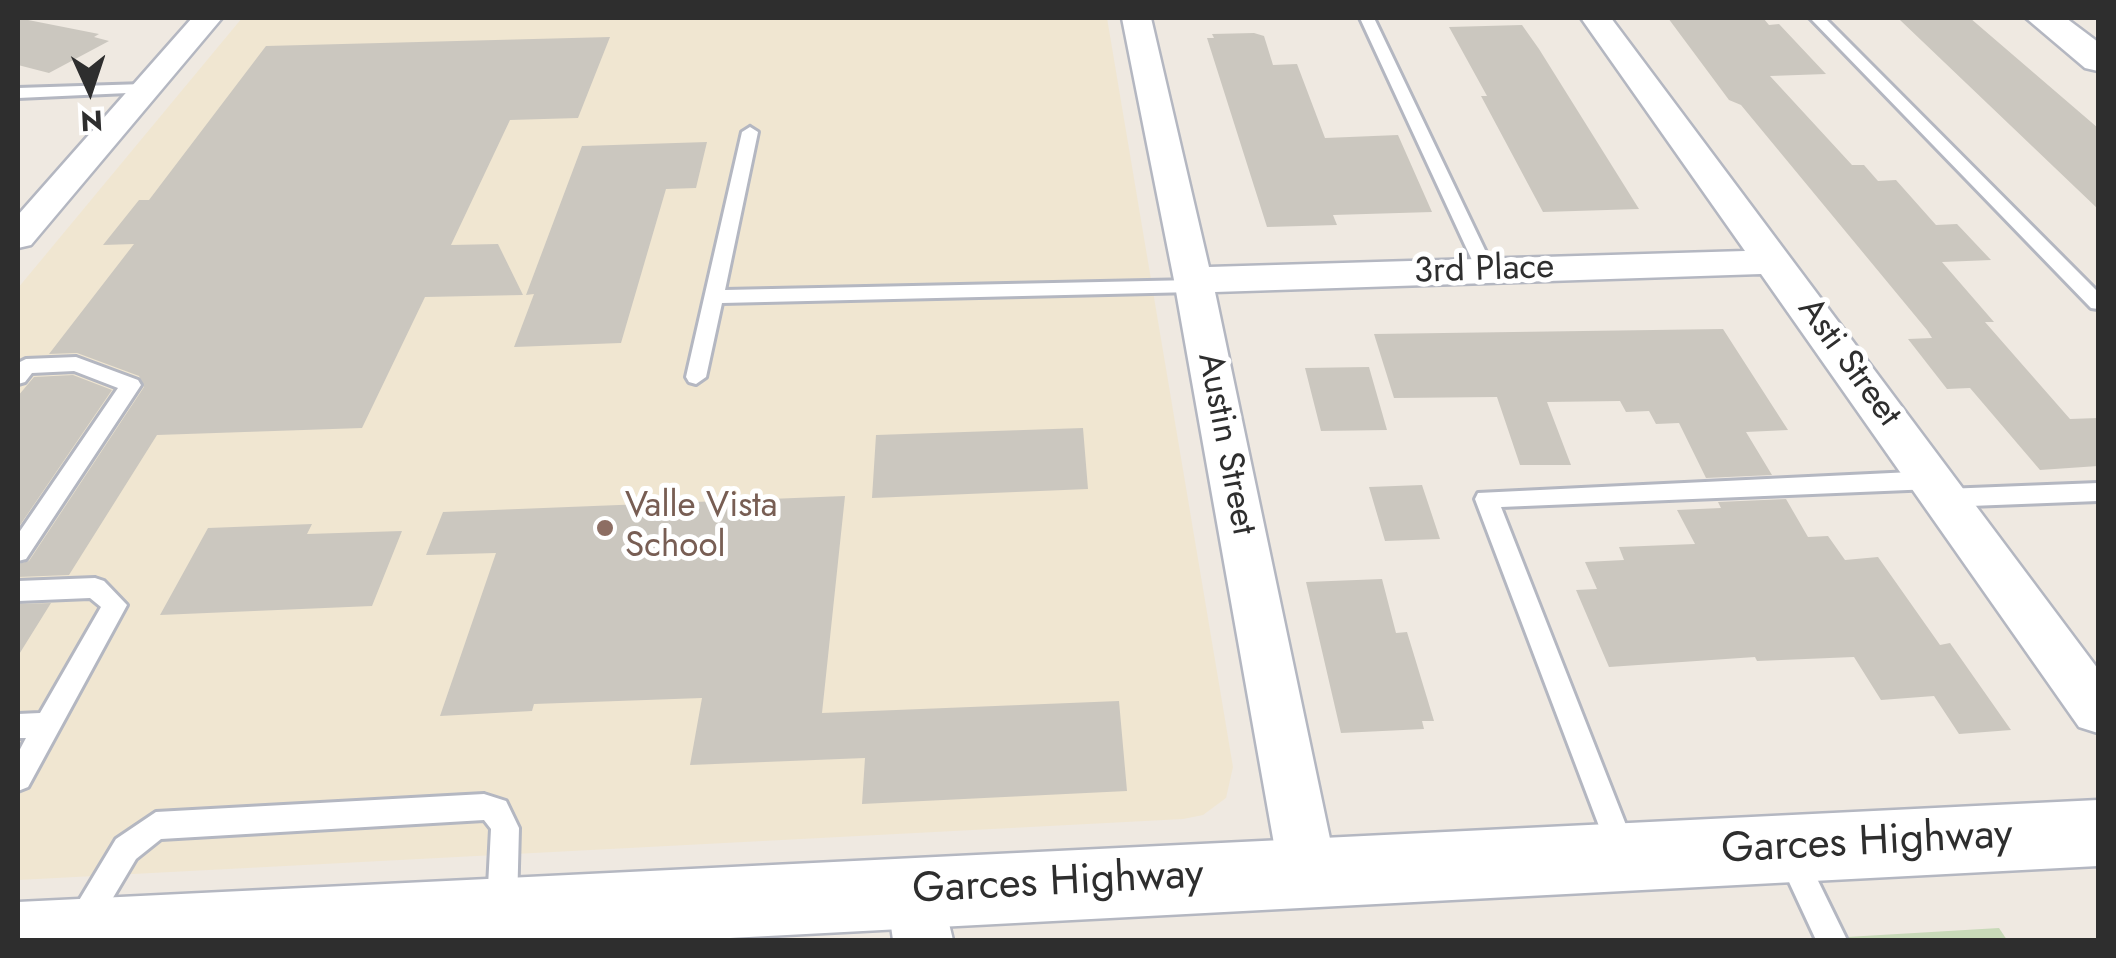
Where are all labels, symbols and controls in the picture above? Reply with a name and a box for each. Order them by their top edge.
north arrow [40,40,140,140]
text: N [79,99,104,142]
street label: 3rd Place [1413,248,1555,294]
street label: Asti Street [1787,291,1909,435]
street label: Austin Street [1187,349,1263,539]
place label: Valle Vista School [625,487,778,569]
marker: Valle Vista School [594,517,616,539]
street label: Garces Highway [1720,811,2014,877]
street label: Garces Highway [911,851,1205,917]

